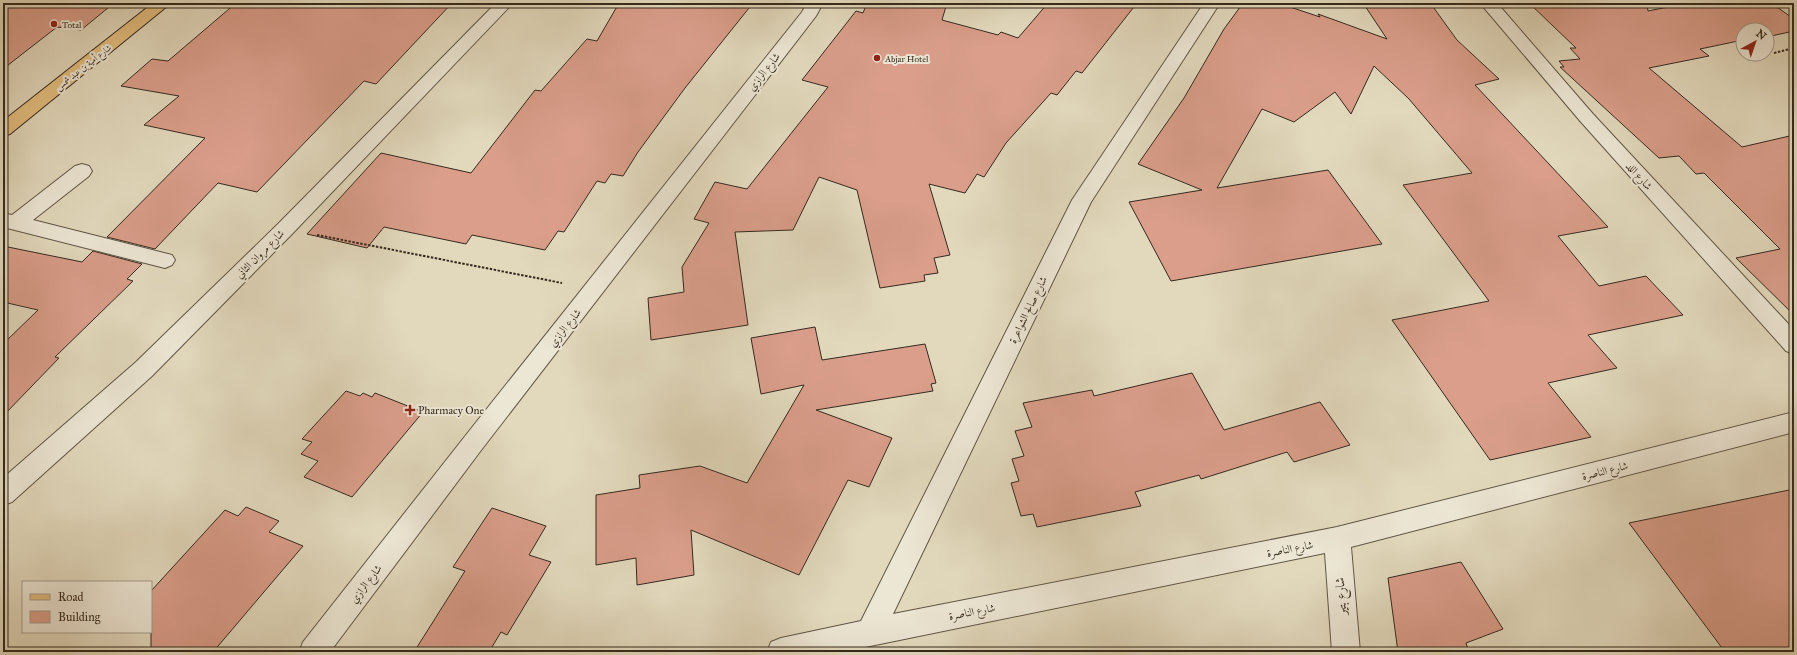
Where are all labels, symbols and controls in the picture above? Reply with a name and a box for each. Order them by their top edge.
marker: Total [49,19,59,29]
place label: Total [62,19,82,30]
north arrow [1735,22,1775,62]
text: N [1753,27,1769,43]
street label: شارع أمية بن عبد شمس [52,41,114,94]
street label: شارع الرازي [745,50,785,95]
marker: Abjar Hotel [872,53,882,63]
place label: Abjar Hotel [884,53,929,64]
street label: شارع اللد [1621,159,1655,195]
street label: شارع مروان الثاني [233,227,289,283]
street label: شارع صالح الشواعرة [1006,274,1053,347]
street label: شارع الرازي [546,306,586,351]
place label: Pharmacy One [418,404,485,417]
marker: Pharmacy One [405,405,415,415]
street label: شارع الناصرة [1581,459,1630,486]
street label: شارع الناصرة [1266,538,1315,563]
street label: شارع الرازي [347,562,387,608]
street label: شارع بتير [1332,576,1353,617]
legend [22,581,152,633]
text: Road [58,590,84,604]
street label: شارع الناصرة [948,601,997,626]
text: Building [58,610,101,625]

